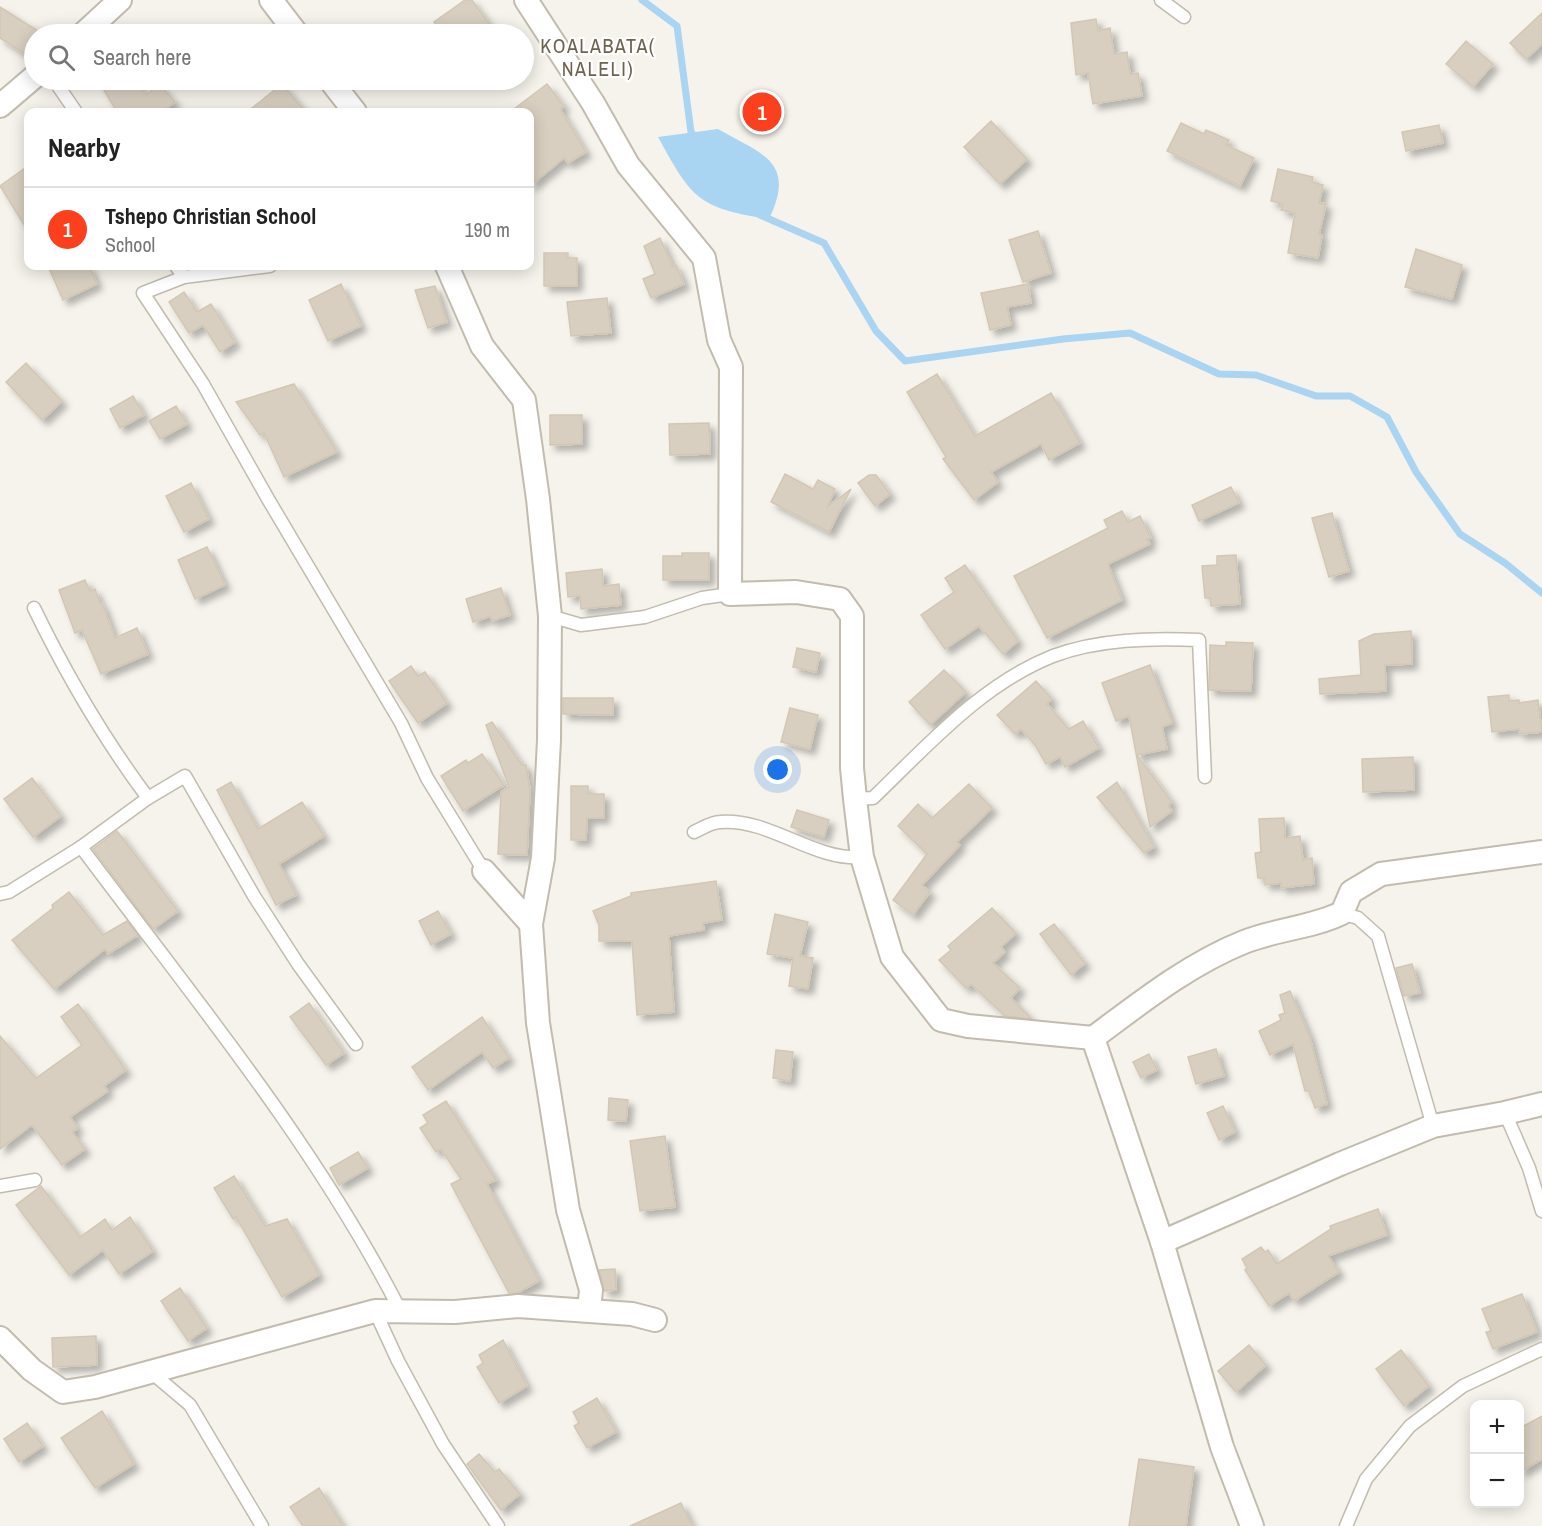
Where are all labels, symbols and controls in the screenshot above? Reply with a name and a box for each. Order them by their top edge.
search box [24,24,534,90]
district label: KOALABATA( NALELI) [540,32,656,82]
icon: search [45,41,78,74]
text: Search here [93,42,191,72]
pin: 1 [742,90,782,134]
text: Nearby [48,130,120,165]
text: Tshepo Christian School [105,201,316,231]
text: 1 [63,216,72,243]
text: 190 m [464,216,510,243]
text: School [105,231,155,258]
your location [763,755,792,784]
map controls [1470,1400,1524,1508]
button: + [1470,1400,1524,1454]
button: − [1470,1454,1524,1508]

